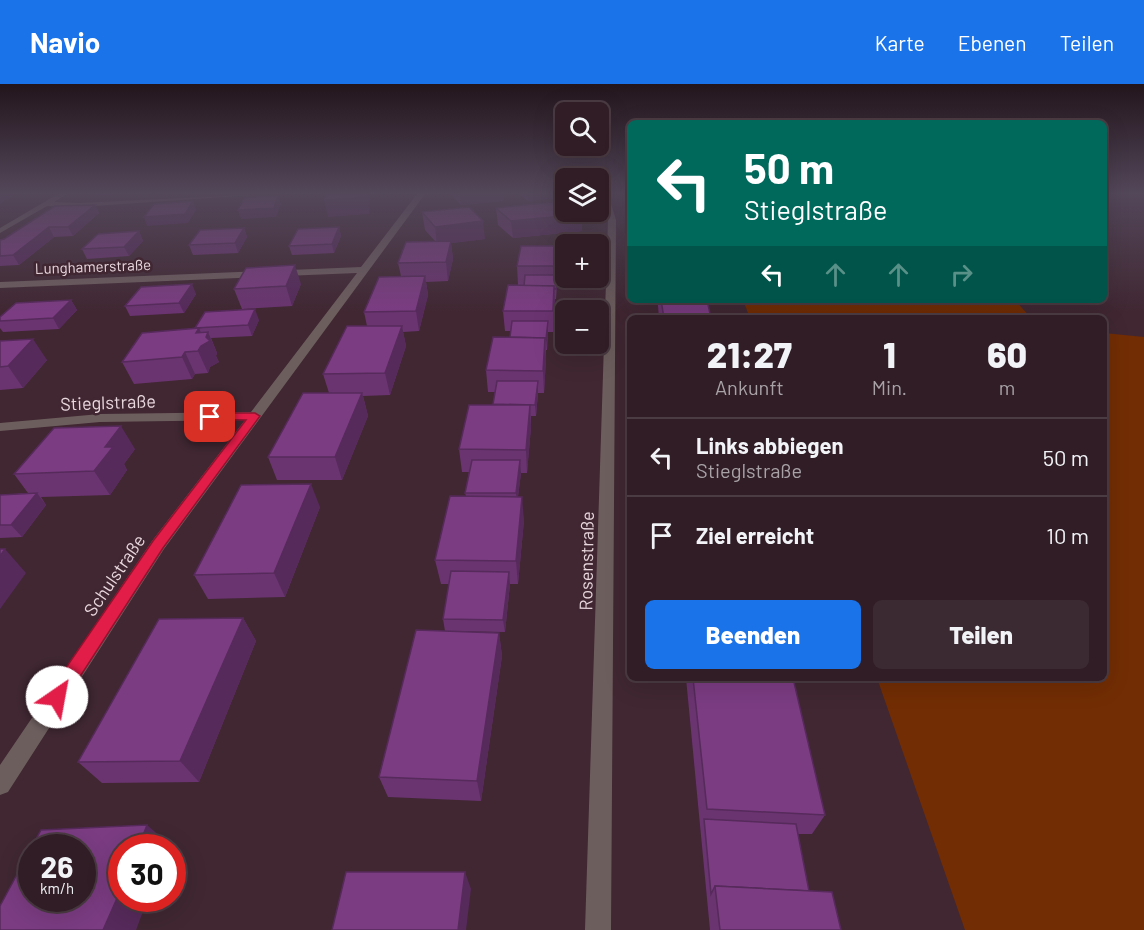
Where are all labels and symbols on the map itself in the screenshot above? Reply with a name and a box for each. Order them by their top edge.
street label: Lunghamerstraße [35,255,151,277]
street label: Stieglstraße [60,389,156,415]
pin [184,391,235,442]
street label: Rosenstraße [574,511,598,611]
street label: Schulstraße [79,530,149,620]
position arrow [25,665,89,729]
speed limit sign: 30 [108,834,186,912]

